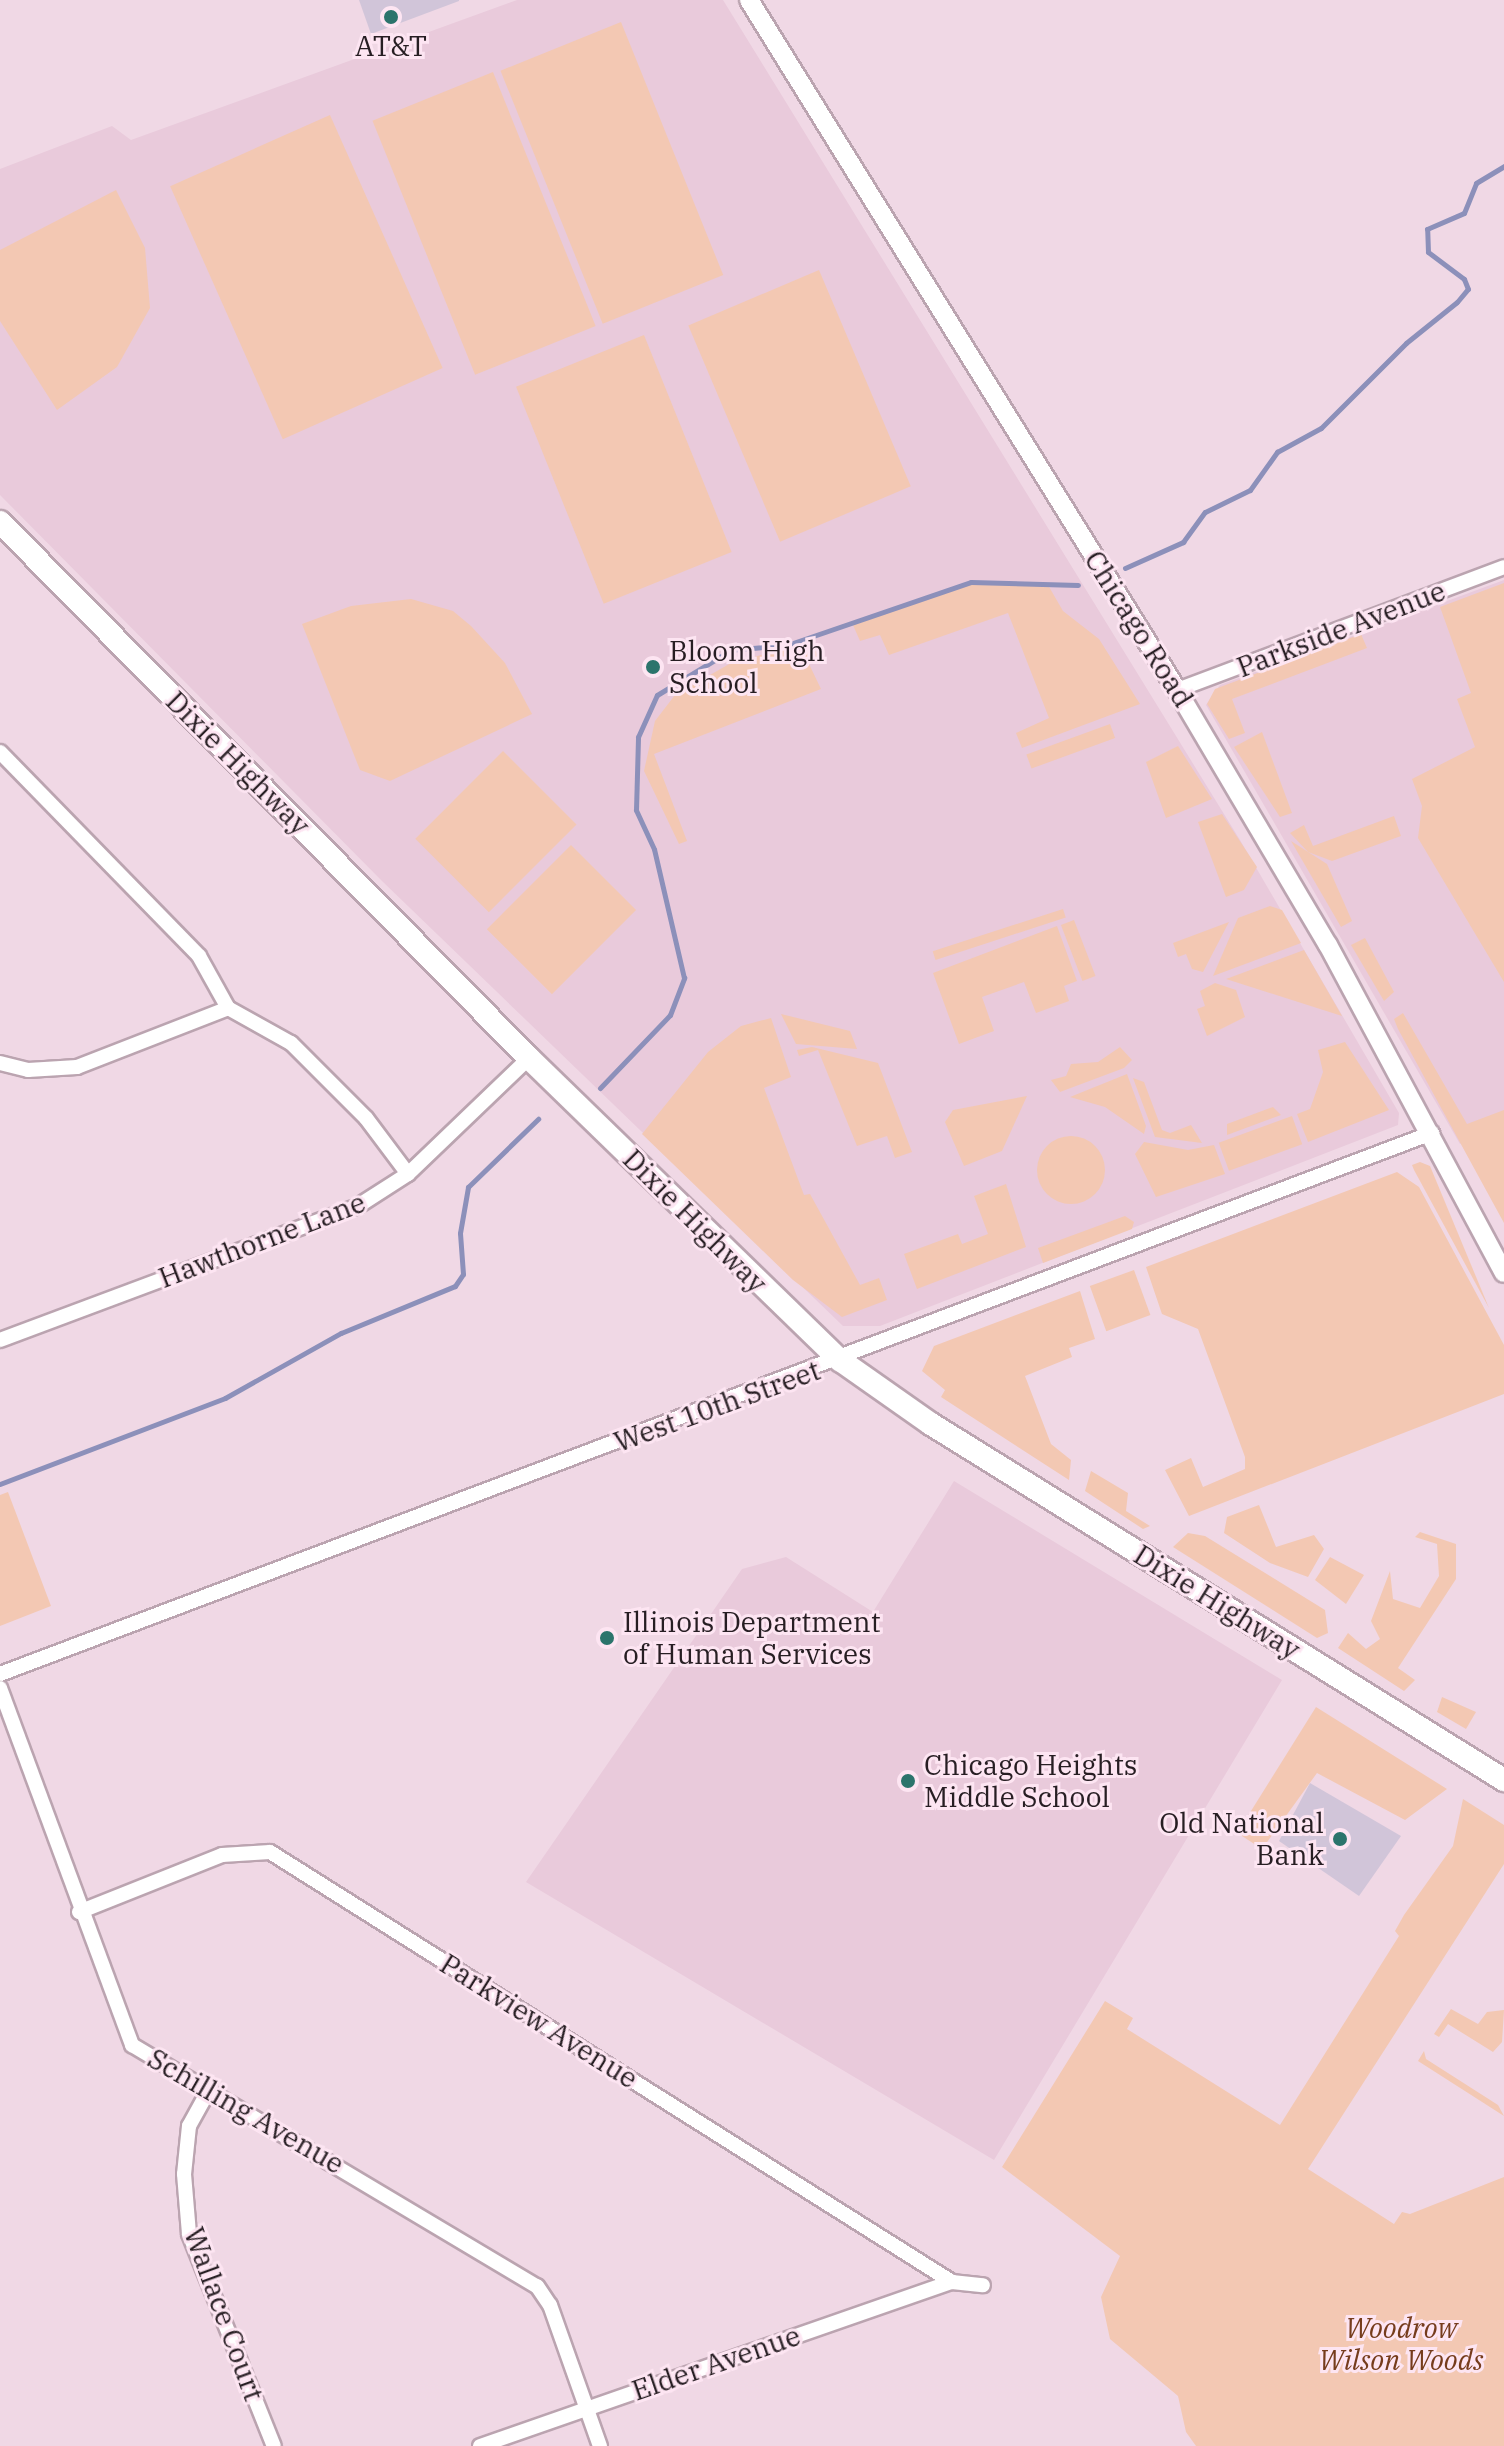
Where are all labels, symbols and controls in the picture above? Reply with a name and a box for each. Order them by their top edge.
marker: AT&T [382,8,400,26]
place label: AT&T [355,29,427,63]
street label: Chicago Road [1078,545,1200,713]
street label: Parkside Avenue [1232,574,1450,684]
place label: Bloom High School [669,634,825,700]
marker: Bloom High School [644,658,662,676]
street label: Dixie Highway [159,684,317,842]
street label: Dixie Highway [616,1142,774,1300]
street label: Hawthorne Lane [154,1185,370,1295]
street label: West 10th Street [609,1353,825,1459]
street label: Dixie Highway [1128,1538,1306,1666]
place label: Illinois Department of Human Services [623,1605,881,1671]
marker: Illinois Department of Human Services [598,1629,616,1647]
place label: Chicago Heights Middle School [924,1748,1137,1814]
marker: Chicago Heights Middle School [899,1772,917,1790]
place label: Old National Bank [1159,1806,1324,1872]
marker: Old National Bank [1331,1830,1349,1848]
street label: Parkview Avenue [434,1947,644,2095]
street label: Schilling Avenue [142,2041,350,2181]
street label: Wallace Court [177,2223,271,2405]
park label: Woodrow Wilson Woods [1319,2311,1483,2377]
street label: Elder Avenue [627,2319,805,2407]

